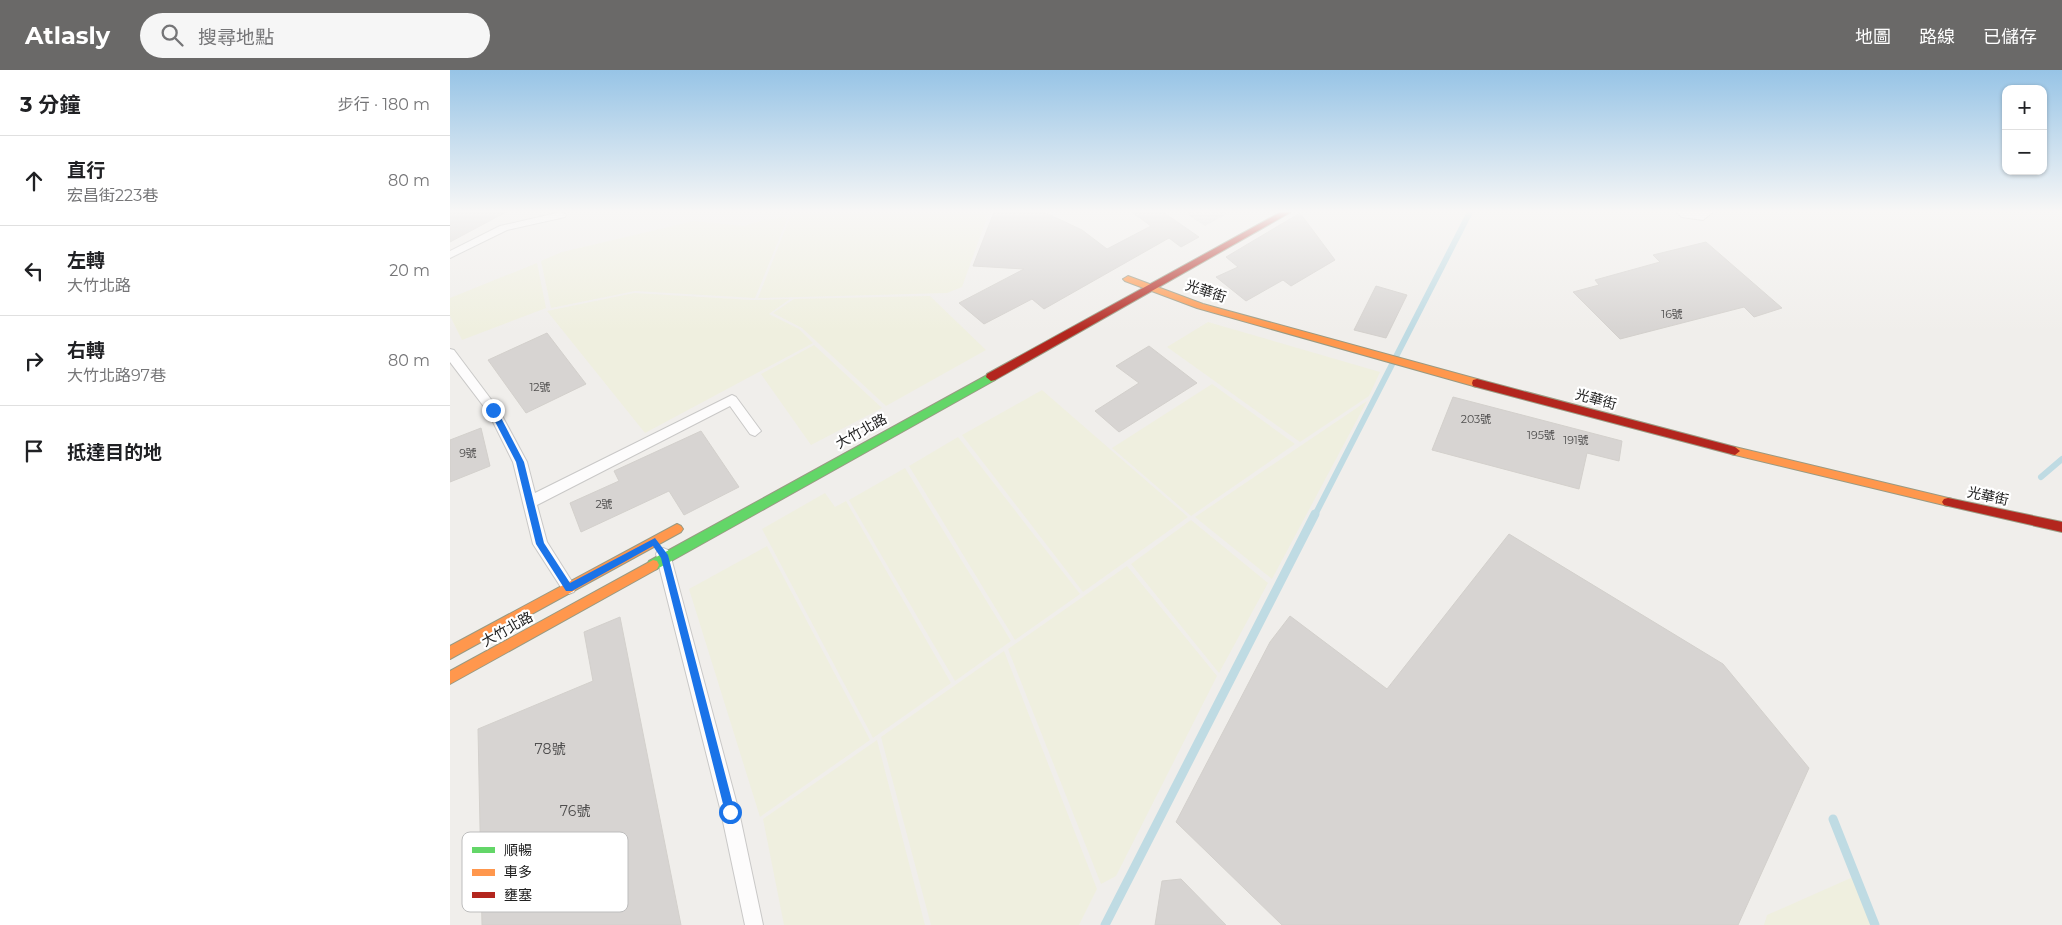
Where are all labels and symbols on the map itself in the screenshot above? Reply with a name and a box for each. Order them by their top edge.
street label: 光華街 [1183,276,1229,306]
house number: 16號 [1661,307,1683,321]
house number: 12號 [529,380,551,394]
street label: 光華街 [1573,385,1619,413]
route end [482,399,505,422]
street label: 大竹北路 [832,410,890,452]
house number: 203號 [1461,412,1491,426]
house number: 195號 [1527,428,1555,442]
house number: 191號 [1563,433,1589,447]
house number: 9號 [459,446,477,460]
street label: 光華街 [1966,483,2010,509]
house number: 2號 [595,497,613,511]
street label: 大竹北路 [478,608,536,650]
house number: 78號 [535,740,565,758]
route start [719,801,742,824]
house number: 76號 [560,802,590,820]
legend [462,832,628,912]
text: 順暢 [504,841,532,859]
text: 車多 [504,863,532,881]
text: 壅塞 [504,886,532,904]

